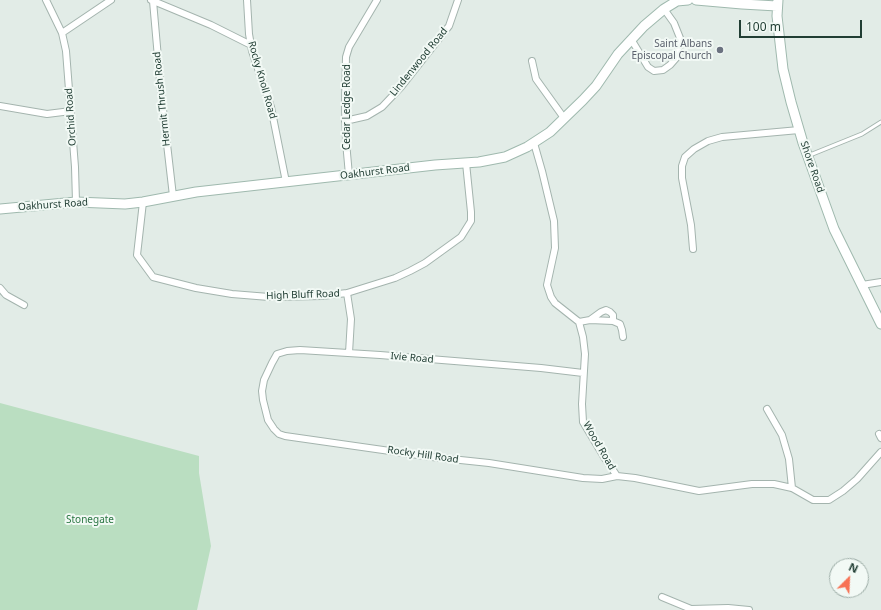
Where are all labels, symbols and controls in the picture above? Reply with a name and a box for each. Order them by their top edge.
scale bar [741,12,864,38]
text: 100 m [746,18,781,35]
street label: Lindenwood Road [388,25,450,99]
place label: Saint Albans Episcopal Church [632,38,712,62]
street label: Rocky Knoll Road [245,40,279,120]
marker: Saint Albans Episcopal Church [715,45,725,55]
street label: Hermit Thrush Road [151,51,173,147]
street label: Cedar Ledge Road [341,64,353,150]
street label: Orchid Road [63,88,79,146]
street label: Shore Road [798,140,826,194]
street label: Oakhurst Road [339,162,411,182]
street label: Oakhurst Road [18,197,88,213]
street label: High Bluff Road [266,288,340,302]
street label: Ivie Road [390,350,434,366]
street label: Wood Road [580,420,618,472]
street label: Rocky Hill Road [387,444,459,466]
park label: Stonegate [66,514,114,526]
north arrow [829,558,869,598]
text: N [847,559,861,576]

